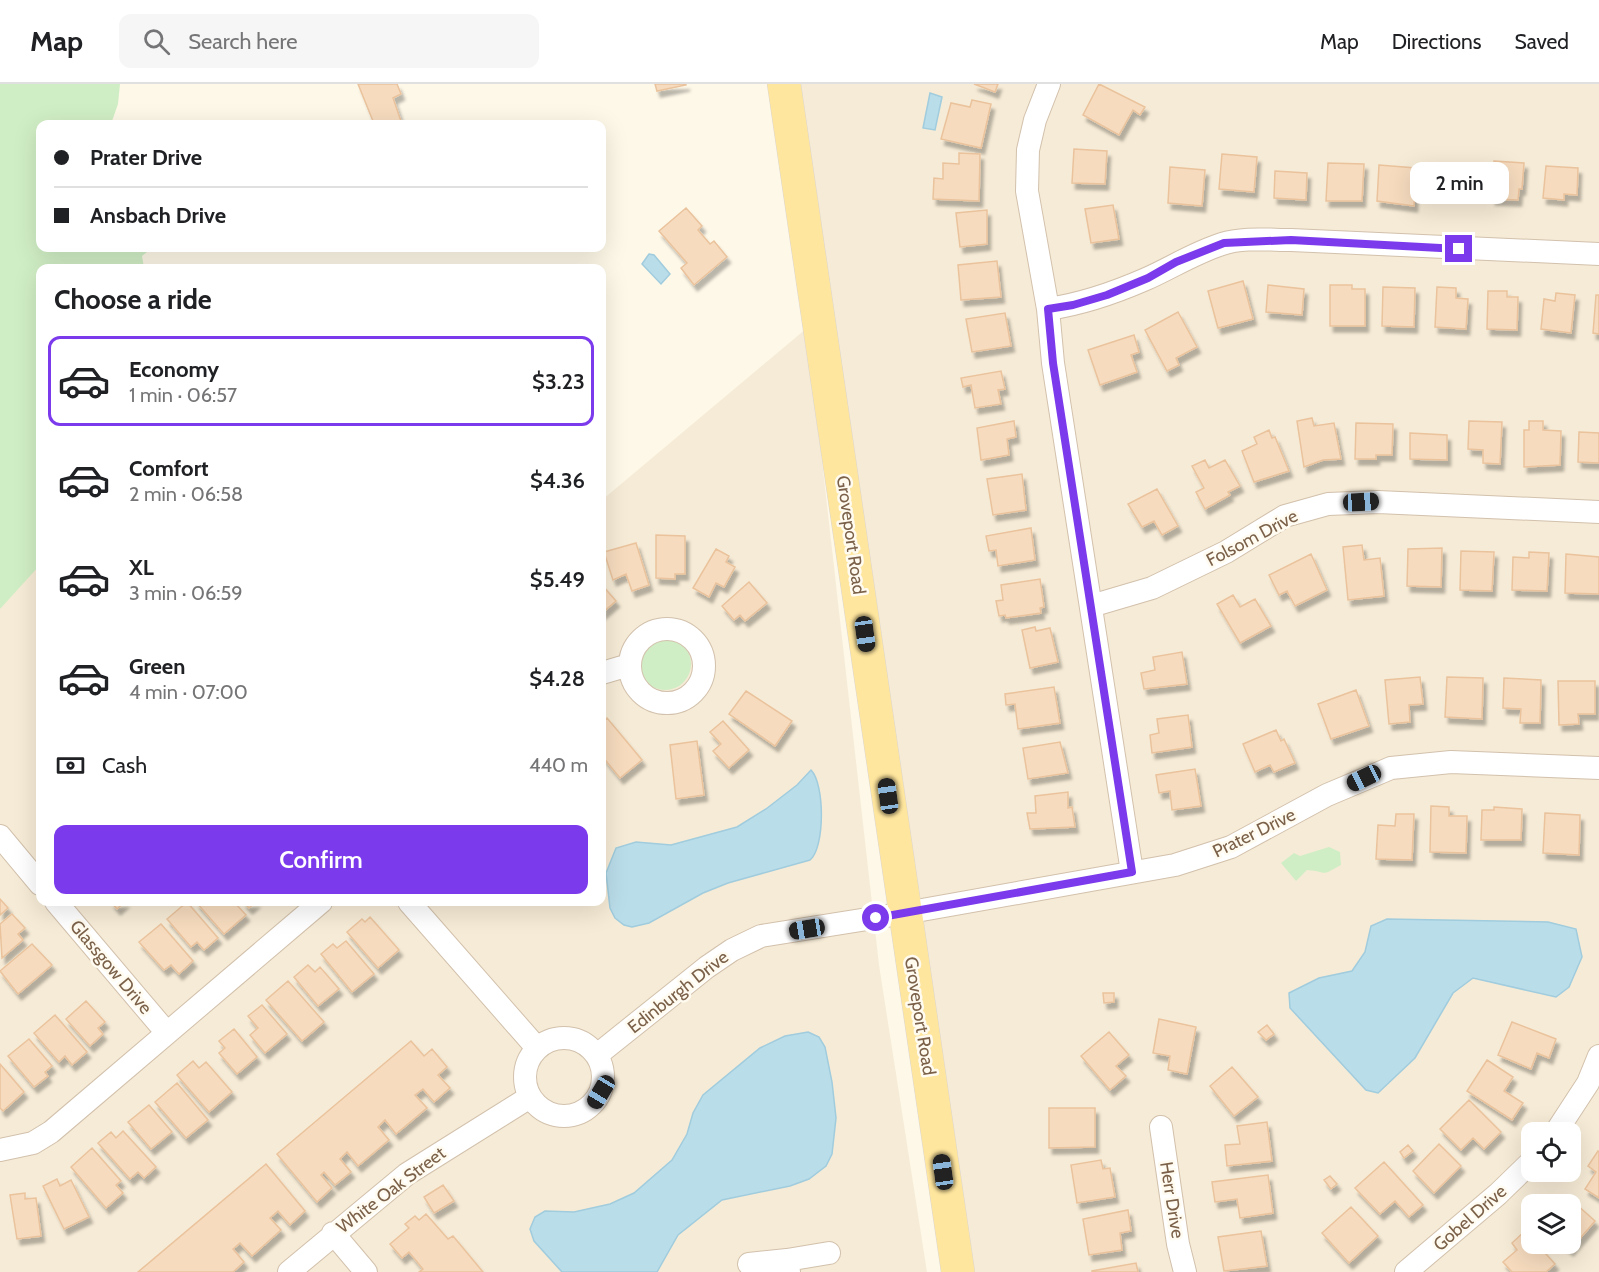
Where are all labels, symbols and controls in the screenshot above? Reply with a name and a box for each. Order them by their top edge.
search box [119,14,539,68]
text: Map [30,24,83,58]
icon: search [140,25,173,58]
text: Search here [188,28,297,55]
text: Map [1320,29,1359,54]
text: Directions [1392,29,1481,54]
text: Saved [1514,29,1569,54]
text: Prater Drive [90,144,202,171]
callout: 2 min [1410,162,1508,204]
text: 2 min [1435,171,1484,195]
text: Ansbach Drive [90,202,226,229]
route end [1445,235,1472,262]
text: Choose a ride [54,283,212,316]
icon: car [57,354,111,408]
text: Economy [129,356,219,383]
text: $3.23 [532,368,585,395]
text: 1 min · 06:57 [129,383,237,407]
icon: car [57,453,111,507]
text: Comfort [129,455,208,482]
text: $4.36 [530,467,585,494]
street label: Groveport Road [832,474,870,596]
text: 2 min · 06:58 [129,482,243,506]
car [1343,492,1379,512]
street label: Folsom Drive [1203,505,1301,571]
icon: car [57,552,111,606]
text: XL [129,554,154,581]
text: $5.49 [530,566,585,593]
text: 3 min · 06:59 [129,581,243,605]
car [854,615,876,653]
icon: car [57,651,111,705]
text: Green [129,653,185,680]
text: $4.28 [529,665,585,692]
text: 4 min · 07:00 [129,680,248,704]
icon: cash [54,749,87,782]
text: Cash [102,752,147,779]
text: 440 m [529,753,588,777]
car [1344,762,1384,794]
car [877,777,899,815]
street label: Prater Drive [1209,803,1299,863]
button: Confirm [54,825,588,894]
route start [862,904,889,931]
street label: Glassgow Drive [65,915,157,1019]
car [788,917,826,941]
street label: Edinburgh Drive [623,946,733,1038]
street label: Groveport Road [900,955,940,1077]
car [584,1072,618,1112]
map controls [1521,1122,1581,1254]
button: locate [1521,1122,1581,1182]
street label: White Oak Street [332,1142,450,1238]
car [932,1153,954,1191]
street label: Herr Drive [1155,1160,1189,1240]
street label: Gobel Drive [1429,1180,1511,1256]
button: layers [1521,1194,1581,1254]

